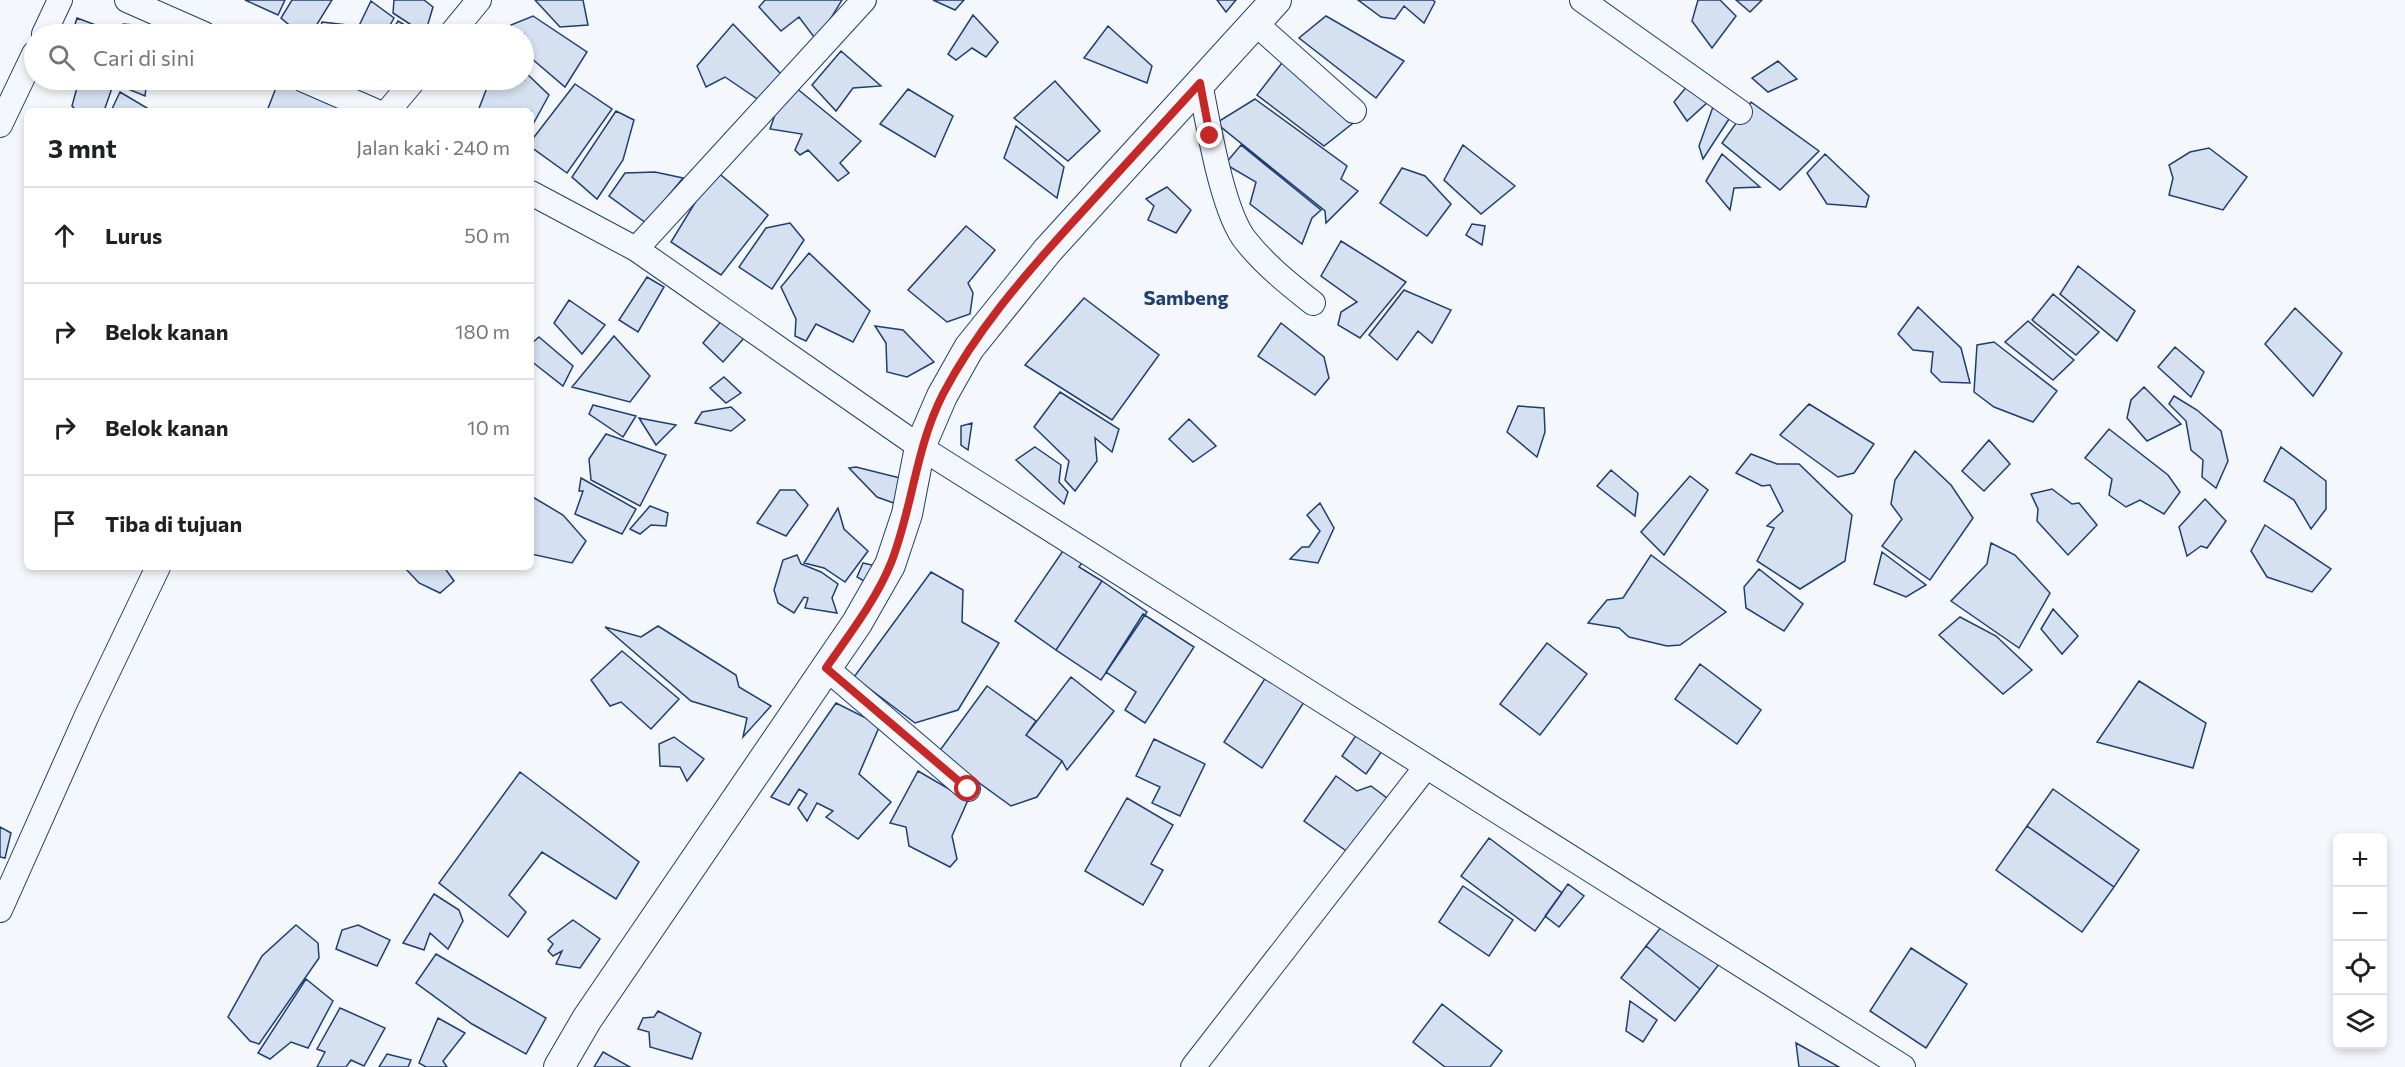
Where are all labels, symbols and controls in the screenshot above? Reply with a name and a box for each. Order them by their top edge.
search box [24,24,534,90]
icon: search [45,41,78,74]
text: Cari di sini [93,44,195,71]
route end [1196,122,1222,148]
text: 3 mnt [48,132,117,163]
text: Jalan kaki · 240 m [356,135,510,159]
icon: ahead [48,219,81,252]
text: Lurus [105,222,162,249]
text: 50 m [464,223,510,247]
district label: Sambeng [1144,285,1228,309]
icon: right [48,315,81,348]
text: Belok kanan [105,318,228,345]
text: 180 m [455,319,510,343]
icon: right [48,411,81,444]
text: Belok kanan [105,414,228,441]
text: 10 m [467,415,510,439]
icon: arrive [48,507,81,540]
text: Tiba di tujuan [105,510,242,537]
route start [954,775,980,801]
map controls [2333,833,2387,1049]
button: + [2333,833,2387,887]
button: − [2333,887,2387,941]
button: locate [2333,941,2387,995]
button: layers [2333,995,2387,1049]

